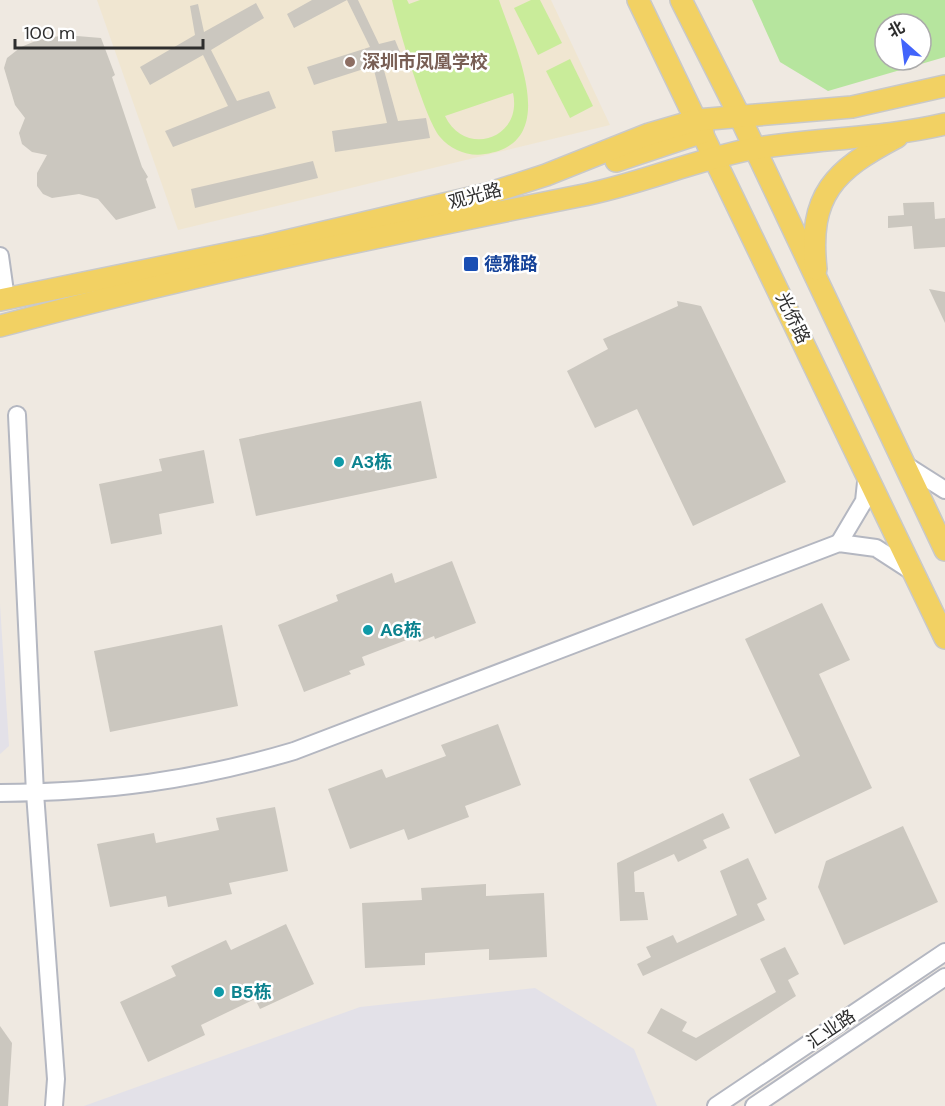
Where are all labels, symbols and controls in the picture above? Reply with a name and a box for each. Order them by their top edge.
scale bar [15,12,202,50]
north arrow [873,12,933,72]
text: 北 [884,16,908,42]
text: 100 m [24,21,75,45]
place label: 深圳市凤凰学校 [362,50,488,74]
marker: 深圳市凤凰学校 [343,55,357,69]
street label: 观光路 [446,177,504,215]
place label: 德雅路 [484,252,538,276]
marker: 德雅路 [462,255,480,273]
street label: 光侨路 [770,288,816,348]
place label: A3栋 [351,450,392,474]
marker: A3栋 [332,455,346,469]
place label: A6栋 [380,618,422,642]
marker: A6栋 [361,623,375,637]
place label: B5栋 [231,980,272,1004]
marker: B5栋 [212,985,226,999]
street label: 汇业路 [802,1004,860,1054]

